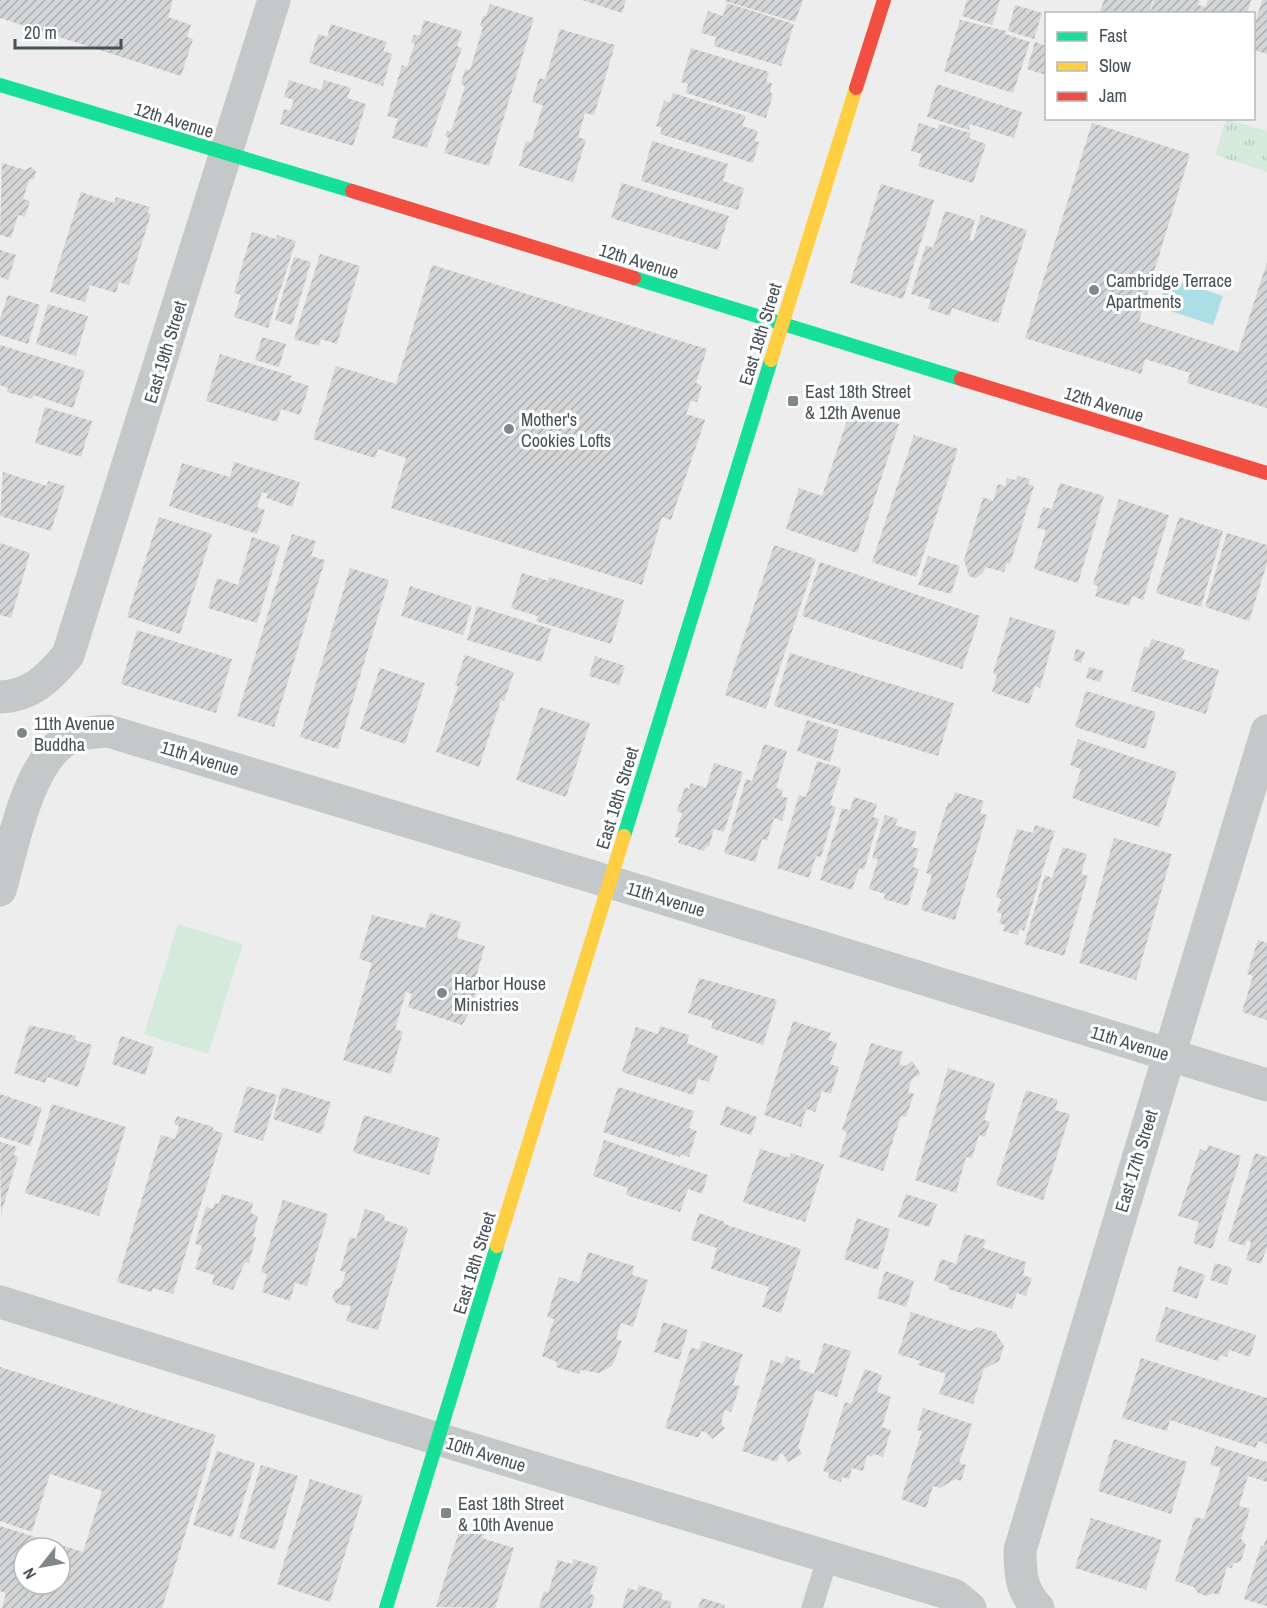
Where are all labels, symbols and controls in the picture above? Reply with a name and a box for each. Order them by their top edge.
scale bar [15,12,122,50]
legend [1045,12,1255,120]
text: 20 m [24,20,57,45]
text: Fast [1099,23,1127,48]
text: Slow [1099,53,1131,78]
text: Jam [1099,83,1127,108]
street label: 12th Avenue [131,96,217,144]
street label: 12th Avenue [596,237,682,285]
place label: Cambridge Terrace Apartments [1105,268,1232,314]
street label: East 18th Street [733,280,787,388]
marker: Cambridge Terrace Apartments [1087,283,1101,297]
street label: East 19th Street [138,298,192,406]
place label: East 18th Street & 12th Avenue [805,379,911,425]
street label: 12th Avenue [1061,380,1147,428]
marker: East 18th Street & 12th Avenue [786,394,800,408]
place label: Mother's Cookies Lofts [521,407,611,453]
marker: Mother's Cookies Lofts [502,422,516,436]
place label: 11th Avenue Buddha [34,711,115,757]
marker: 11th Avenue Buddha [15,726,29,740]
street label: 11th Avenue [158,734,242,782]
street label: East 18th Street [590,744,644,852]
street label: 11th Avenue [624,875,708,923]
place label: Harbor House Ministries [454,971,546,1017]
marker: Harbor House Ministries [435,986,449,1000]
street label: 11th Avenue [1088,1019,1172,1067]
street label: East 17th Street [1109,1107,1163,1215]
street label: East 18th Street [447,1209,501,1317]
street label: 10th Avenue [443,1430,529,1478]
place label: East 18th Street & 10th Avenue [458,1491,564,1537]
marker: East 18th Street & 10th Avenue [439,1506,453,1520]
north arrow [12,1536,72,1596]
text: N [17,1564,41,1583]

